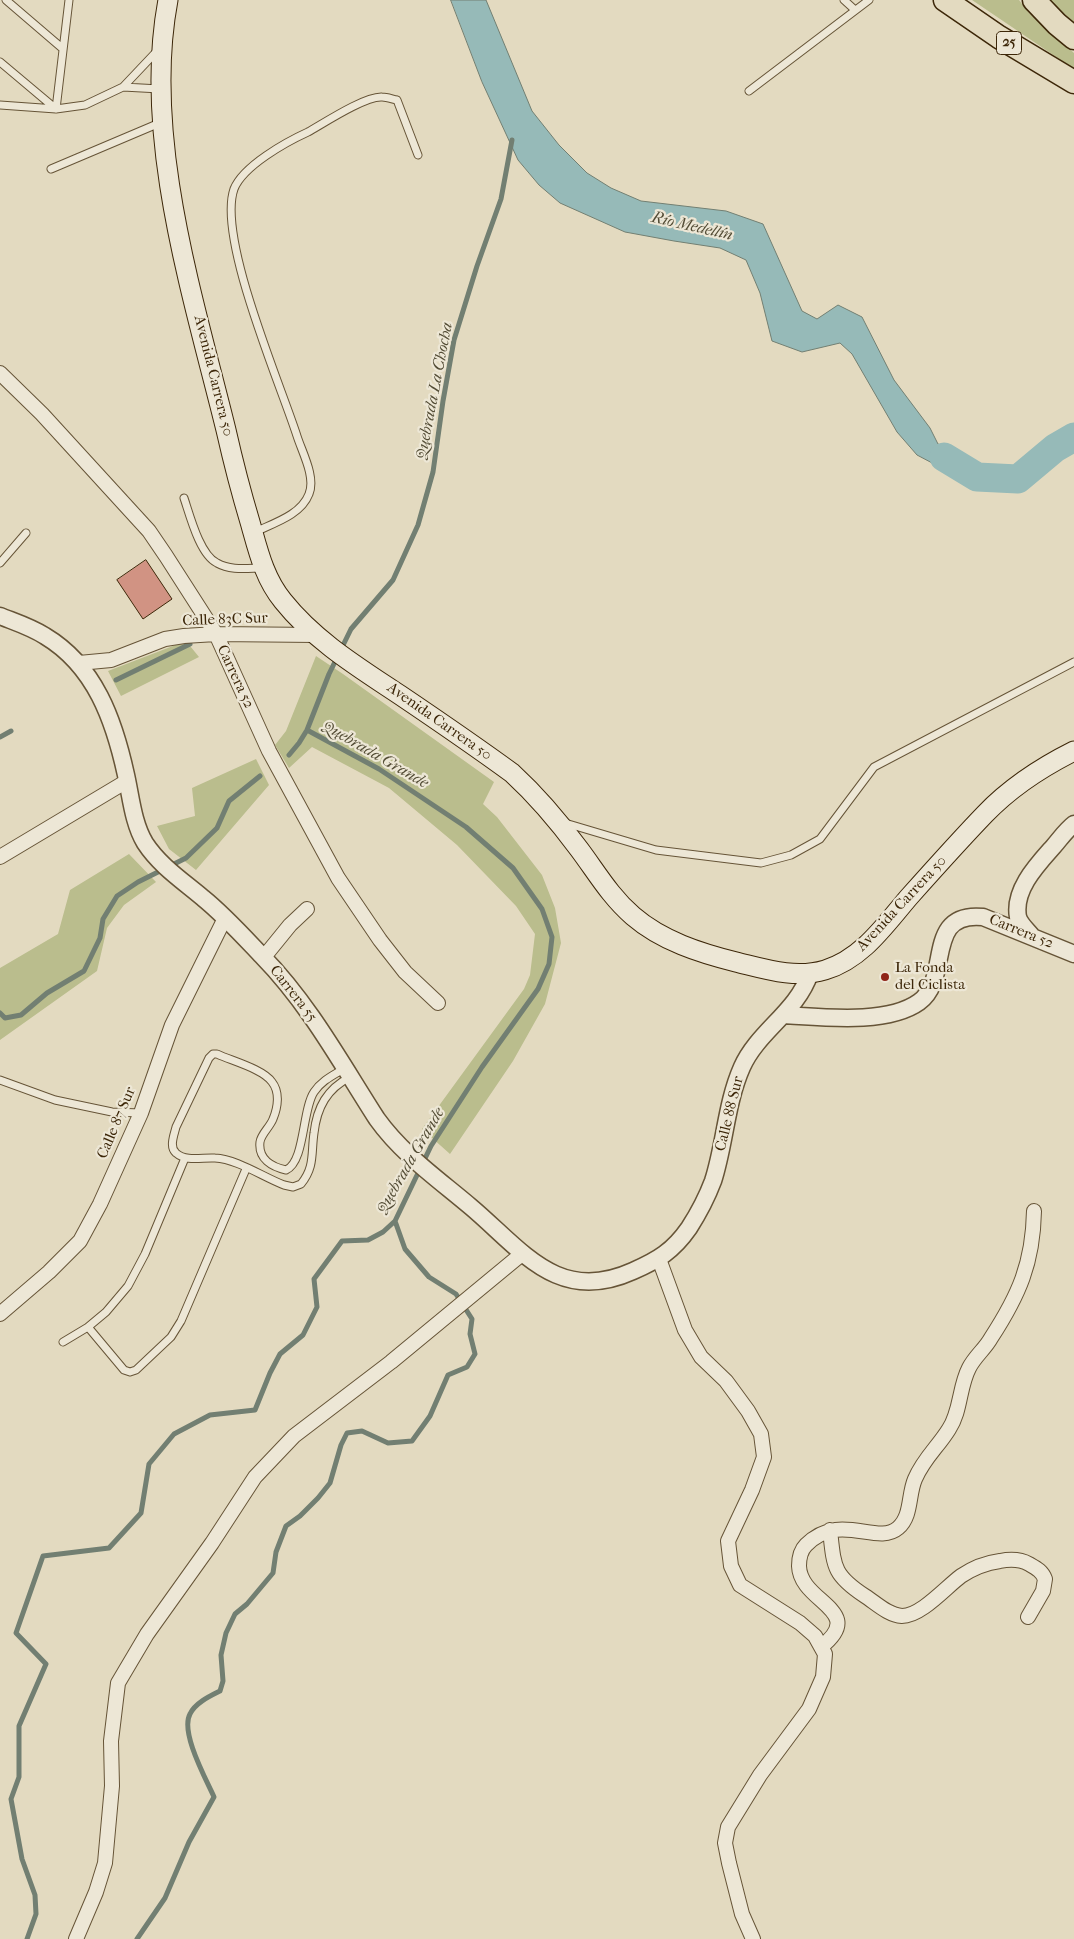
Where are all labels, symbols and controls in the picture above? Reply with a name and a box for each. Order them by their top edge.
road number: 25 [996,32,1022,54]
water label: Río Medellín [650,208,734,246]
street label: Avenida Carrera 50 [189,314,237,438]
water label: Quebrada La Chocha [412,321,458,461]
street label: Calle 83C Sur [182,610,268,630]
street label: Carrera 52 [213,642,257,712]
street label: Avenida Carrera 50 [383,679,495,765]
water label: Quebrada Grande [319,717,431,793]
street label: Avenida Carrera 50 [853,853,951,955]
street label: Carrera 52 [986,911,1056,953]
place label: La Fonda del Ciclista [895,959,965,994]
street label: Carrera 55 [265,962,321,1026]
marker: La Fonda del Ciclista [879,971,891,983]
street label: Calle 88 Sur [712,1075,748,1153]
street label: Calle 87 Sur [94,1084,140,1162]
water label: Quebrada Grande [373,1105,449,1217]

